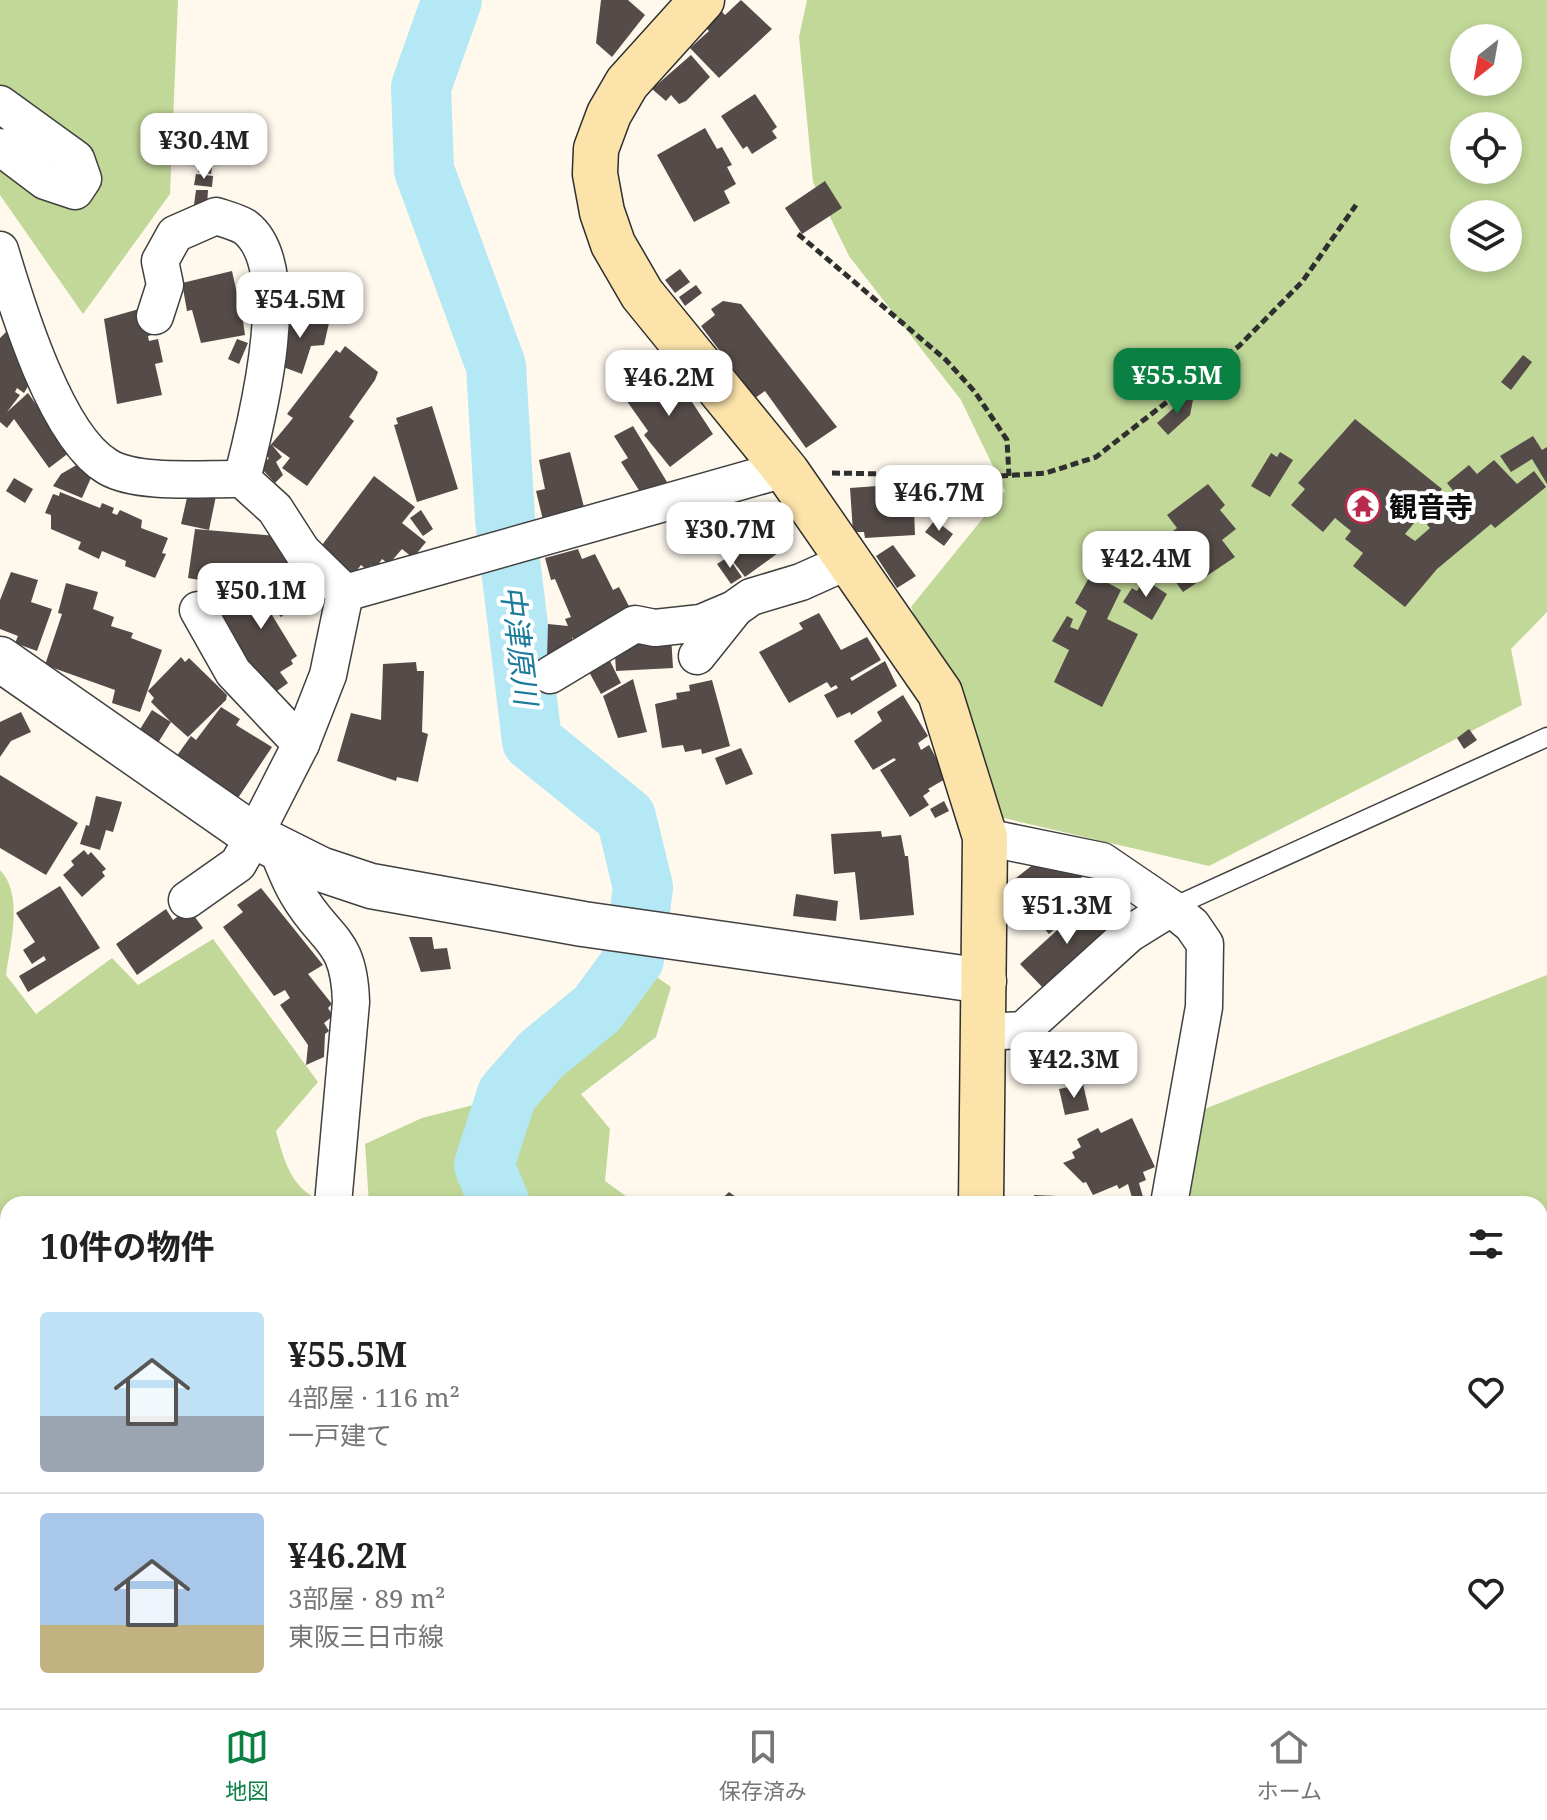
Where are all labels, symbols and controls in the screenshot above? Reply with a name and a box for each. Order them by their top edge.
north arrow [1450,24,1522,96]
map controls [1450,24,1522,272]
button: locate [1450,112,1522,184]
pin: ¥30.4M [139,113,269,181]
text: ¥30.4M [158,121,250,157]
button: layers [1450,200,1522,272]
pin: ¥54.5M [235,272,365,340]
text: ¥54.5M [254,280,346,316]
pin: ¥55.5M [1112,348,1242,416]
pin: ¥46.2M [604,350,734,418]
text: ¥55.5M [1131,356,1223,392]
text: ¥46.2M [623,358,715,394]
pin: ¥46.7M [874,465,1004,533]
text: ¥46.7M [893,473,985,509]
temple icon: 観音寺 [1344,487,1382,525]
place label: 観音寺 [1389,487,1473,525]
pin: ¥30.7M [665,502,795,570]
text: ¥30.7M [684,510,776,546]
pin: ¥42.4M [1081,531,1211,599]
text: ¥42.4M [1100,539,1192,575]
pin: ¥50.1M [196,563,326,631]
text: ¥50.1M [215,571,307,607]
water label: 中津原川 [492,583,548,710]
pin: ¥51.3M [1002,878,1132,946]
text: ¥51.3M [1021,886,1113,922]
pin: ¥42.3M [1009,1032,1139,1100]
text: ¥42.3M [1028,1040,1120,1076]
icon: filters [1464,1222,1508,1266]
text: 10件の物件 [40,1223,214,1269]
text: ¥55.5M [288,1331,407,1377]
icon: home [104,1344,200,1440]
icon: heart [1464,1370,1508,1414]
text: 4部屋 · 116 m² [288,1379,460,1415]
text: 一戸建て [288,1417,392,1453]
text: ¥46.2M [288,1532,407,1578]
icon: home [104,1545,200,1641]
icon: heart [1464,1571,1508,1615]
text: 3部屋 · 89 m² [288,1580,445,1616]
text: 東阪三日市線 [288,1618,444,1654]
tab: 地図 [225,1725,269,1805]
tab: 保存済み [719,1725,807,1805]
tab: ホーム [1257,1725,1322,1805]

